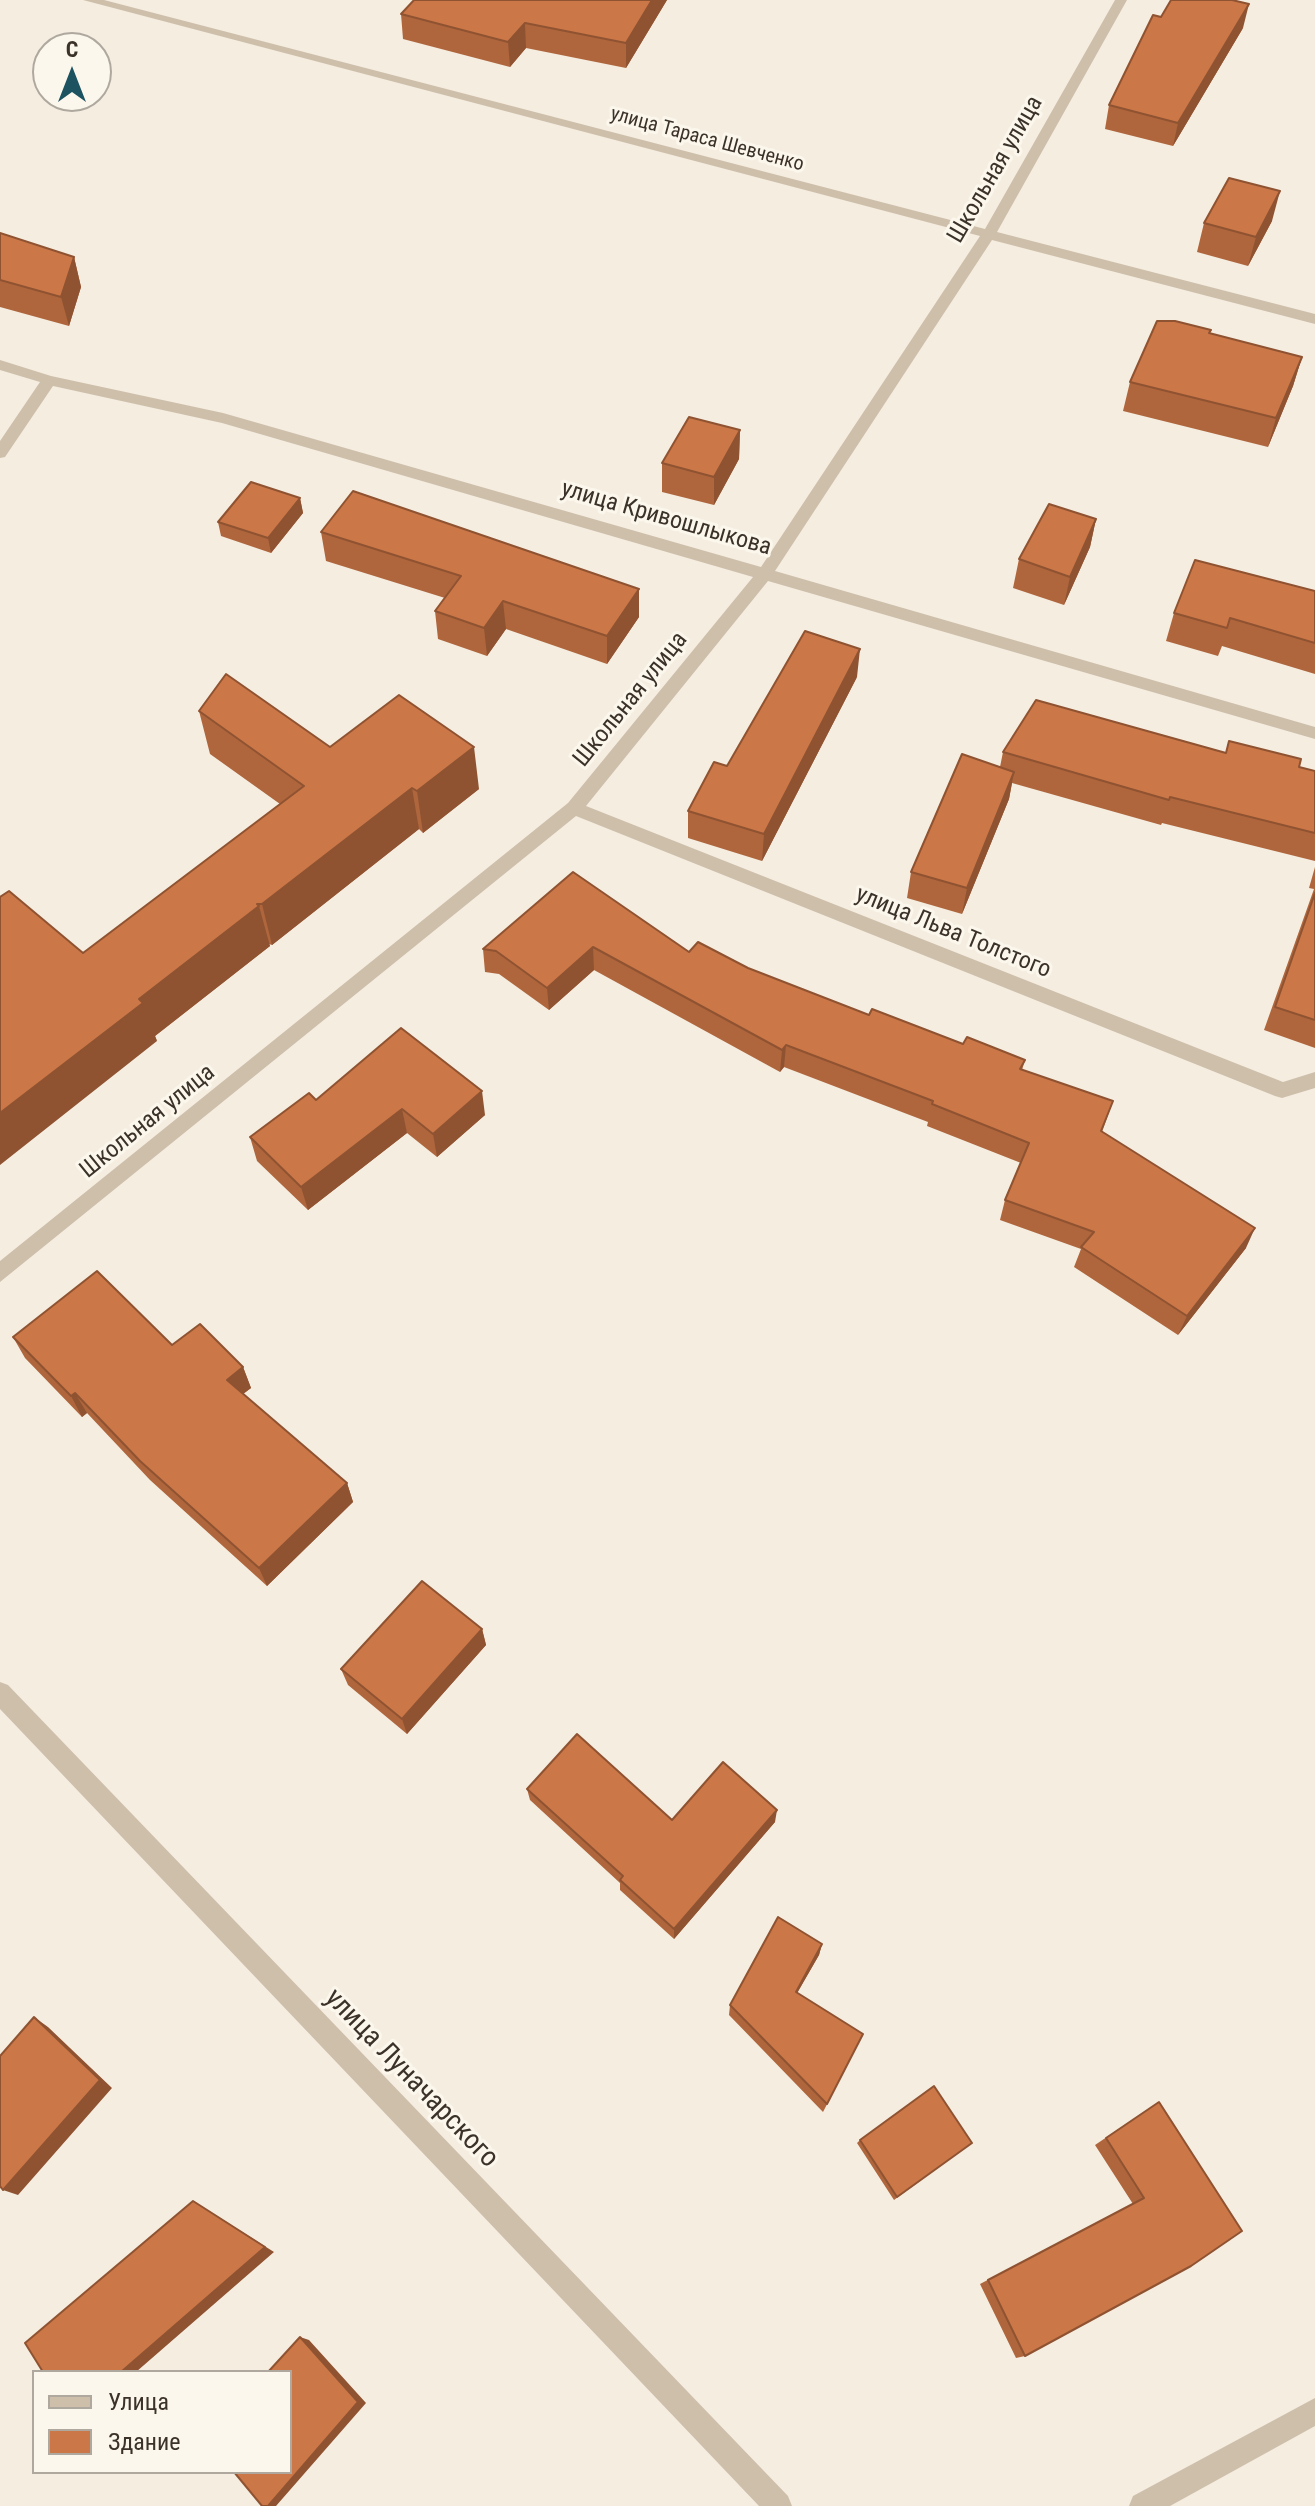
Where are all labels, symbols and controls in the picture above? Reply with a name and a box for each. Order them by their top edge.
north arrow [32,32,112,112]
text: С [66,37,78,62]
street label: Школьная улица [942,91,1050,249]
street label: улица Тараса Шевченко [608,103,806,177]
street label: улица Кривошлыкова [558,475,774,563]
street label: Школьная улица [568,627,694,773]
street label: улица Льва Толстого [851,881,1055,985]
street label: Школьная улица [75,1059,221,1185]
street label: улица Луначарского [317,1983,505,2175]
legend [32,2370,292,2474]
text: Улица [108,2388,169,2416]
text: Здание [108,2428,180,2456]

